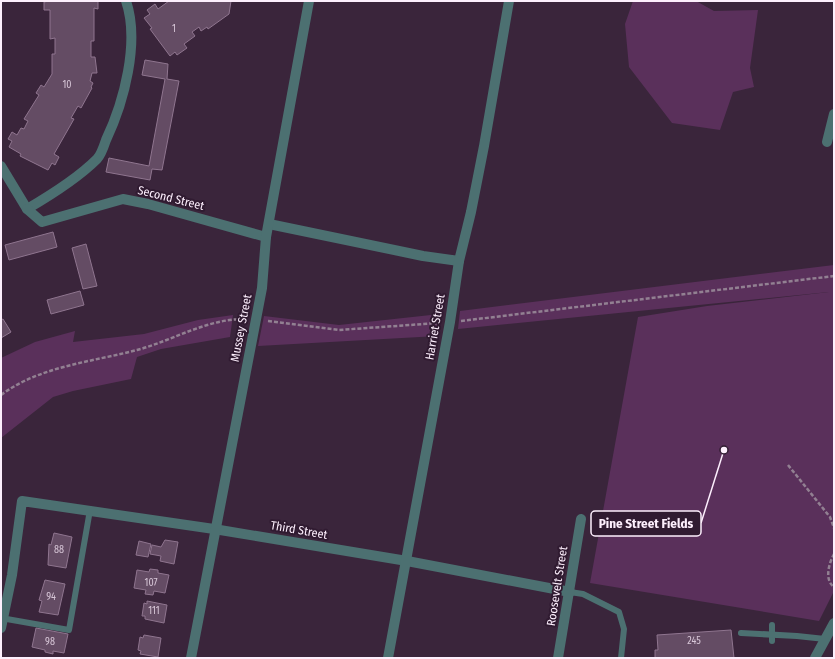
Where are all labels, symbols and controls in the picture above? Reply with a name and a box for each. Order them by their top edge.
house number: 1 [172,23,176,35]
house number: 10 [62,79,72,91]
street label: Second Street [136,183,206,213]
street label: Mussey Street [228,293,254,363]
street label: Harriet Street [422,293,448,361]
callout: Pine Street Fields [591,511,701,536]
text: Pine Street Fields [599,516,693,531]
street label: Third Street [269,518,329,542]
house number: 88 [54,544,64,556]
street label: Roosevelt Street [544,545,570,627]
house number: 107 [145,577,157,589]
house number: 94 [46,591,56,603]
house number: 111 [148,605,160,617]
house number: 245 [687,635,701,647]
house number: 98 [45,636,55,648]

